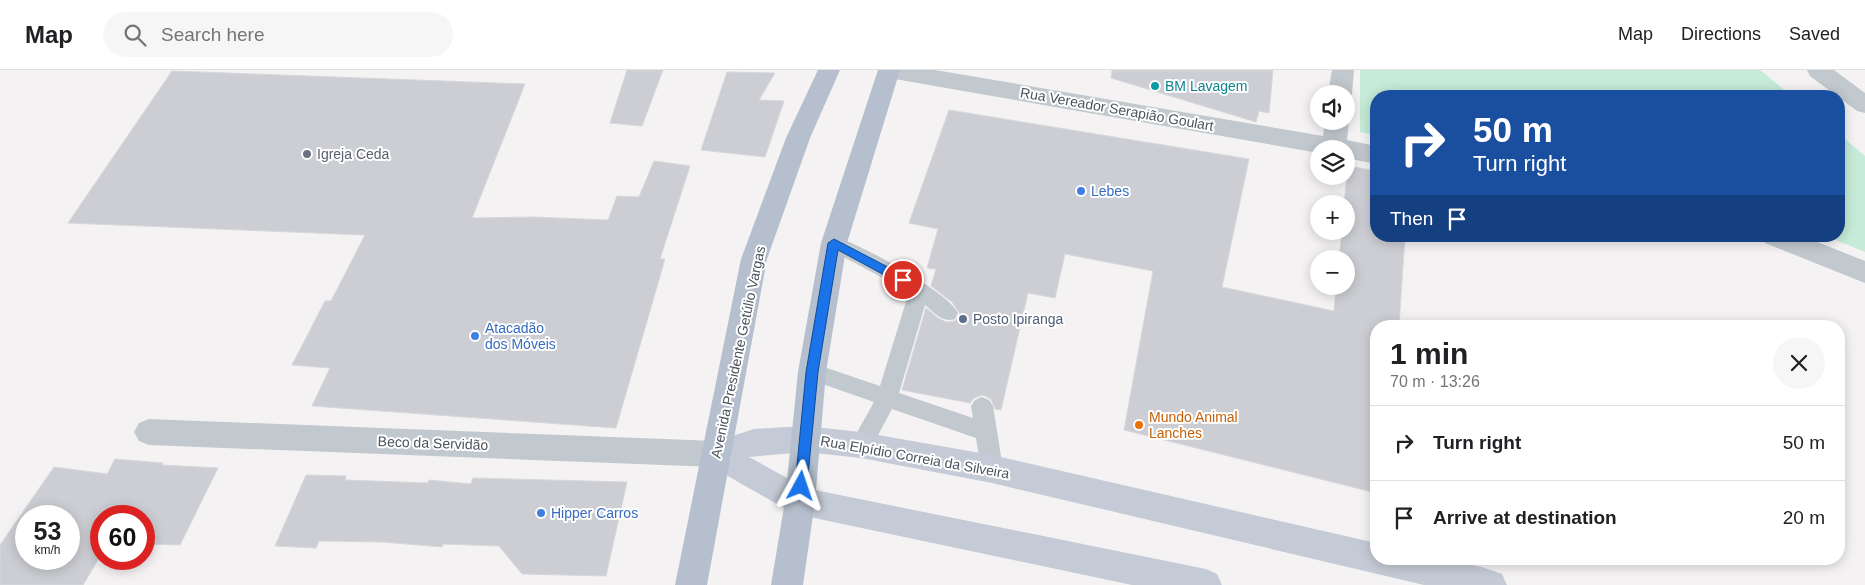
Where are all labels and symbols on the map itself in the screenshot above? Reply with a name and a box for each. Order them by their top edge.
place label: BM Lavagem [1165,78,1247,94]
marker: BM Lavagem [1149,80,1161,92]
street label: Rua Vereador Serapião Goulart [1019,84,1215,134]
place label: Igreja Ceda [317,146,390,162]
marker: Igreja Ceda [301,148,313,160]
place label: Lebes [1091,183,1129,199]
marker: Lebes [1075,185,1087,197]
street label: Avenida Presidente Getúlio Vargas [708,244,768,460]
pin [882,259,924,301]
place label: Posto Ipiranga [973,311,1063,327]
marker: Posto Ipiranga [957,313,969,325]
place label: Atacadão dos Móveis [485,320,556,352]
marker: Atacadão dos Móveis [469,330,481,342]
place label: Mundo Animal Lanches [1149,409,1238,441]
marker: Mundo Animal Lanches [1133,419,1145,431]
street label: Beco da Servidão [377,433,489,453]
street label: Rua Elpídio Correia da Silveira [819,433,1011,482]
position arrow [774,459,826,511]
speed limit sign: 60 [90,505,155,570]
place label: Hipper Carros [551,505,638,521]
marker: Hipper Carros [535,507,547,519]

